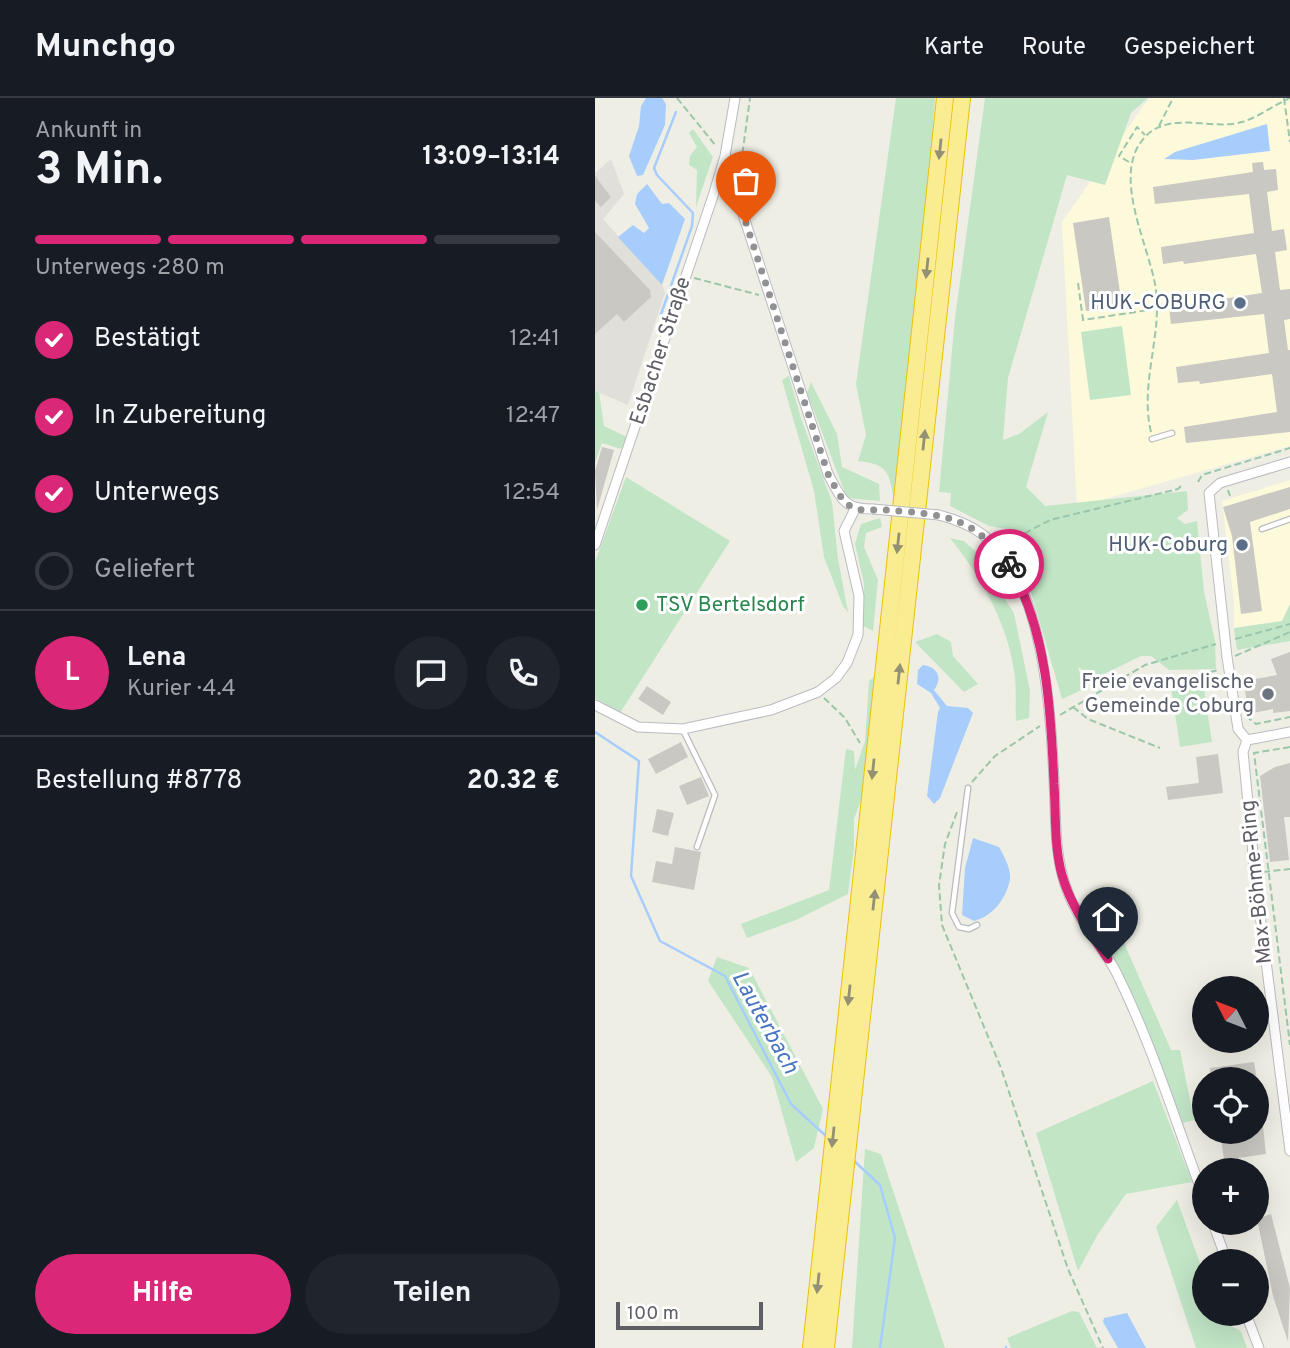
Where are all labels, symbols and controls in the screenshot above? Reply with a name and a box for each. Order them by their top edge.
text: Munchgo [35,27,176,69]
text: Karte [924,33,984,63]
text: Route [1022,33,1086,63]
text: Gespeichert [1124,33,1255,63]
text: Ankunft in [35,117,142,146]
one-way arrow [934,138,945,160]
text: 13:09–13:14 [422,141,560,174]
text: 3 Min. [35,142,163,201]
pin [716,151,776,223]
icon: bag [727,162,765,200]
text: Unterwegs · 280 m [35,254,225,283]
one-way arrow [922,257,933,279]
street label: Esbacher Straße [624,274,698,428]
place label: HUK-COBURG [1090,290,1226,317]
marker: HUK-COBURG [1232,295,1248,311]
icon: check [35,321,73,359]
text: Bestätigt [94,323,201,356]
text: 12:41 [509,325,560,354]
icon: check [35,398,73,436]
text: In Zubereitung [94,400,266,433]
text: 12:47 [506,402,560,431]
one-way arrow [919,429,930,451]
icon: check [35,475,73,513]
text: Unterwegs [94,477,220,510]
text: 12:54 [503,479,560,508]
courier [974,529,1044,599]
one-way arrow [892,532,903,554]
place label: HUK-Coburg [1108,532,1228,559]
marker: HUK-Coburg [1234,537,1250,553]
icon: bike [990,545,1028,583]
text: Geliefert [94,554,195,587]
place label: TSV Bertelsdorf [656,592,805,619]
marker: TSV Bertelsdorf [634,597,650,613]
button: chat [394,636,468,710]
button: phone [486,636,560,710]
text: Lena [127,642,186,675]
text: L [65,657,79,690]
one-way arrow [893,663,904,685]
place label: Freie evangelische Gemeinde Coburg [1081,669,1254,720]
text: Kurier · 4.4 [127,675,236,704]
marker: Freie evangelische Gemeinde Coburg [1260,686,1276,702]
one-way arrow [868,758,879,780]
text: Bestellung #8778 [35,765,242,798]
text: 20.32 € [467,765,560,798]
street label: Max-Böhme-Ring [1235,799,1279,965]
pin [1078,887,1138,959]
one-way arrow [868,889,879,911]
icon: home [1089,898,1127,936]
water label: Lauterbach [724,966,804,1080]
north arrow [1192,976,1269,1054]
map controls [1192,976,1269,1326]
one-way arrow [843,984,854,1006]
button: locate [1192,1067,1269,1144]
one-way arrow [828,1127,839,1149]
button: + [1192,1158,1269,1235]
button: − [1192,1249,1269,1326]
button: Hilfe [35,1254,291,1334]
button: Teilen [305,1254,560,1334]
one-way arrow [812,1272,823,1294]
scale bar [616,1299,763,1331]
text: 100 m [627,1302,679,1326]

